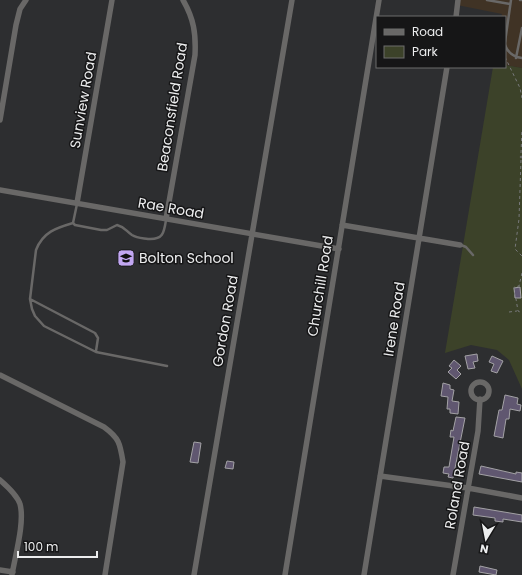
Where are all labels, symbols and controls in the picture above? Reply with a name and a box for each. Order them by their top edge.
legend [376,16,506,68]
text: Road [412,23,443,40]
street label: Beaconsfield Road [152,41,192,173]
text: Park [412,43,439,60]
street label: Sunview Road [65,50,101,150]
street label: Rae Road [136,192,206,224]
street label: Churchill Road [302,234,338,338]
school or university icon: Bolton School [116,248,136,268]
place label: Bolton School [139,248,234,268]
street label: Gordon Road [207,274,243,368]
street label: Irene Road [378,280,410,358]
street label: Roland Road [439,439,475,531]
north arrow [466,519,506,559]
scale bar [18,533,97,559]
text: 100 m [24,538,58,555]
text: N [479,540,490,557]

